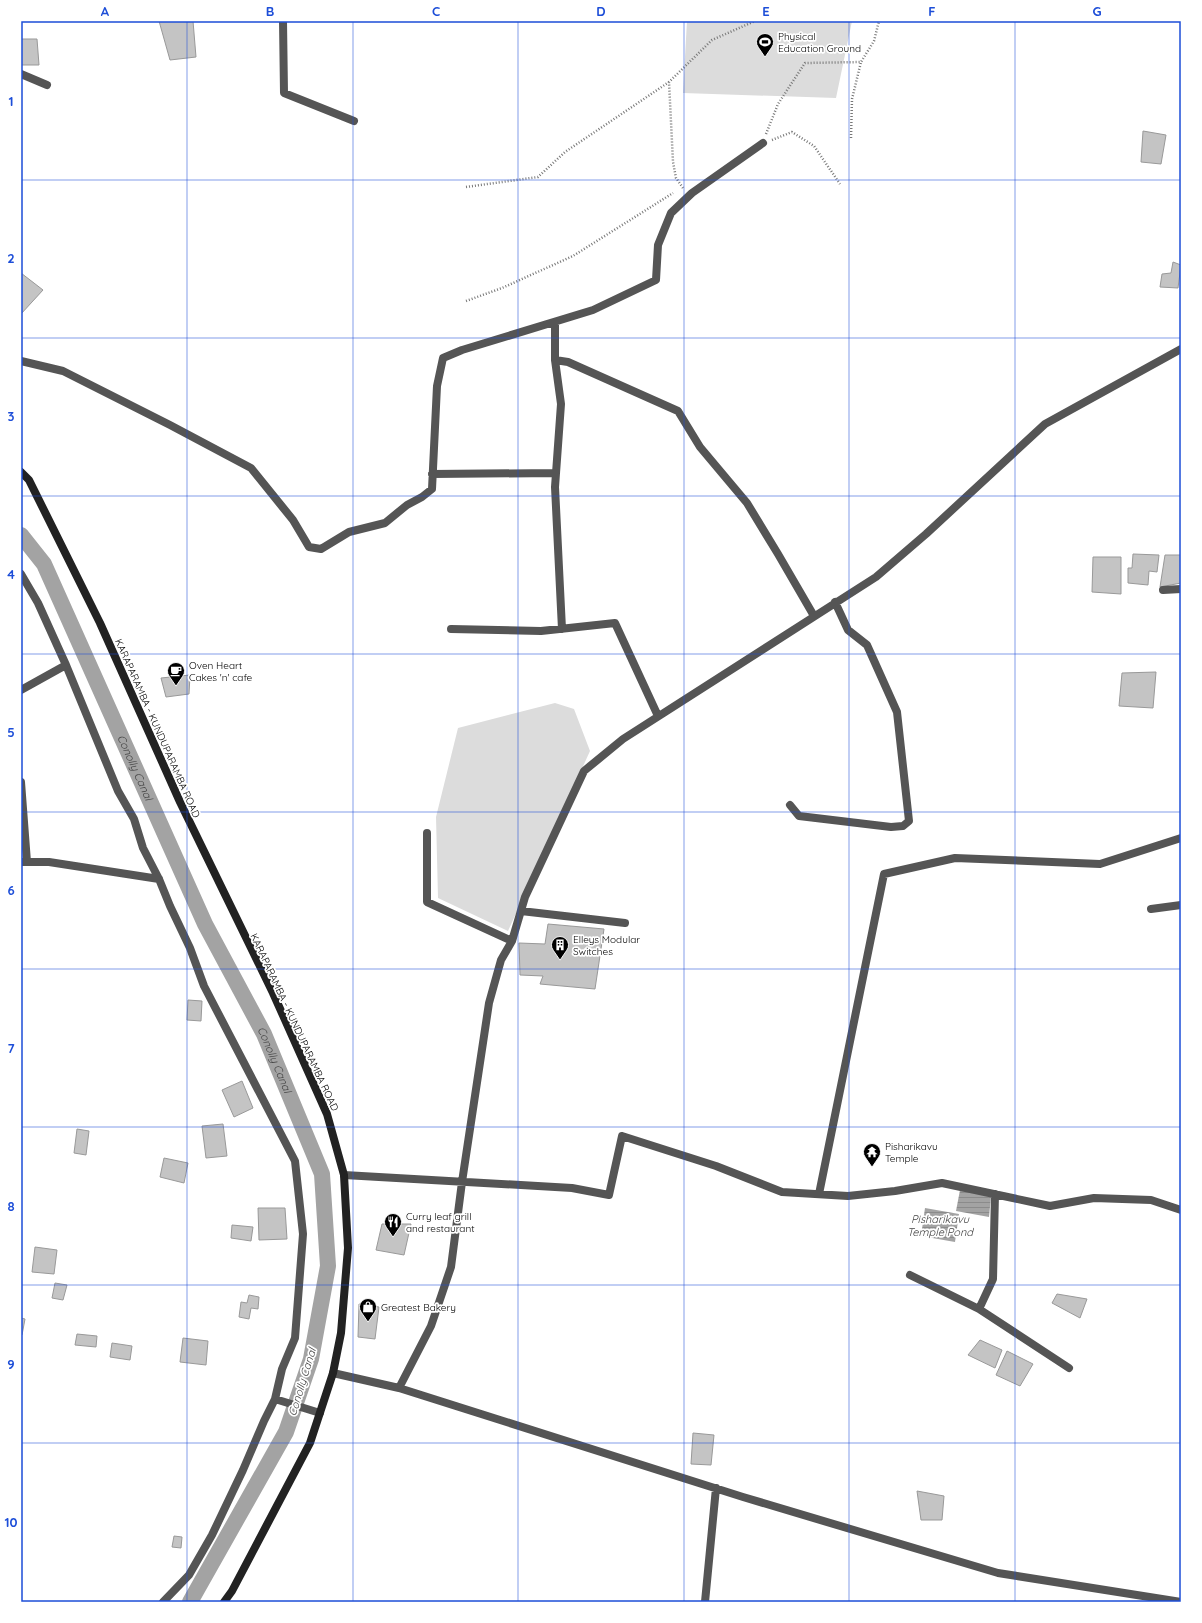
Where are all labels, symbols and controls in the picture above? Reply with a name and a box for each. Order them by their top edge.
text: A [101,3,110,19]
text: B [266,3,274,19]
text: C [432,3,440,19]
text: D [596,3,606,19]
text: E [762,3,770,19]
text: F [928,3,936,19]
text: G [1092,3,1102,19]
place label: Physical Education Ground [778,30,861,55]
sports icon: Physical Education Ground [755,32,775,57]
text: 1 [8,93,14,109]
text: 2 [7,250,15,266]
text: 3 [8,408,15,424]
text: 4 [7,566,15,582]
street label: KARAPARAMBA - KUNDUPARAMBA ROAD [112,637,203,820]
place label: Oven Heart Cakes 'n' cafe [189,659,253,684]
cafe icon: Oven Heart Cakes 'n' cafe [166,661,186,686]
text: 5 [7,724,15,740]
water label: Conolly Canal [114,733,156,804]
text: 6 [7,882,15,898]
street label: KARAPARAMBA - KUNDUPARAMBA ROAD [248,931,342,1113]
place label: Elleys Modular Switches [573,933,640,958]
building icon: Elleys Modular Switches [550,935,570,960]
water label: Conolly Canal [254,1024,295,1096]
text: 7 [7,1040,15,1056]
place label: Pisharikavu Temple [885,1140,938,1165]
temple icon: Pisharikavu Temple [862,1142,882,1167]
text: 8 [7,1198,15,1214]
place label: Curry leaf grill and restaurant [406,1210,475,1235]
restaurant icon: Curry leaf grill and restaurant [383,1212,403,1237]
water label: Pisharikavu Temple Pond [907,1212,974,1239]
shop icon: Greatest Bakery [358,1297,378,1322]
place label: Greatest Bakery [381,1301,456,1314]
water label: Conolly Canal [285,1345,319,1418]
text: 9 [7,1356,15,1372]
text: 10 [4,1514,18,1530]

